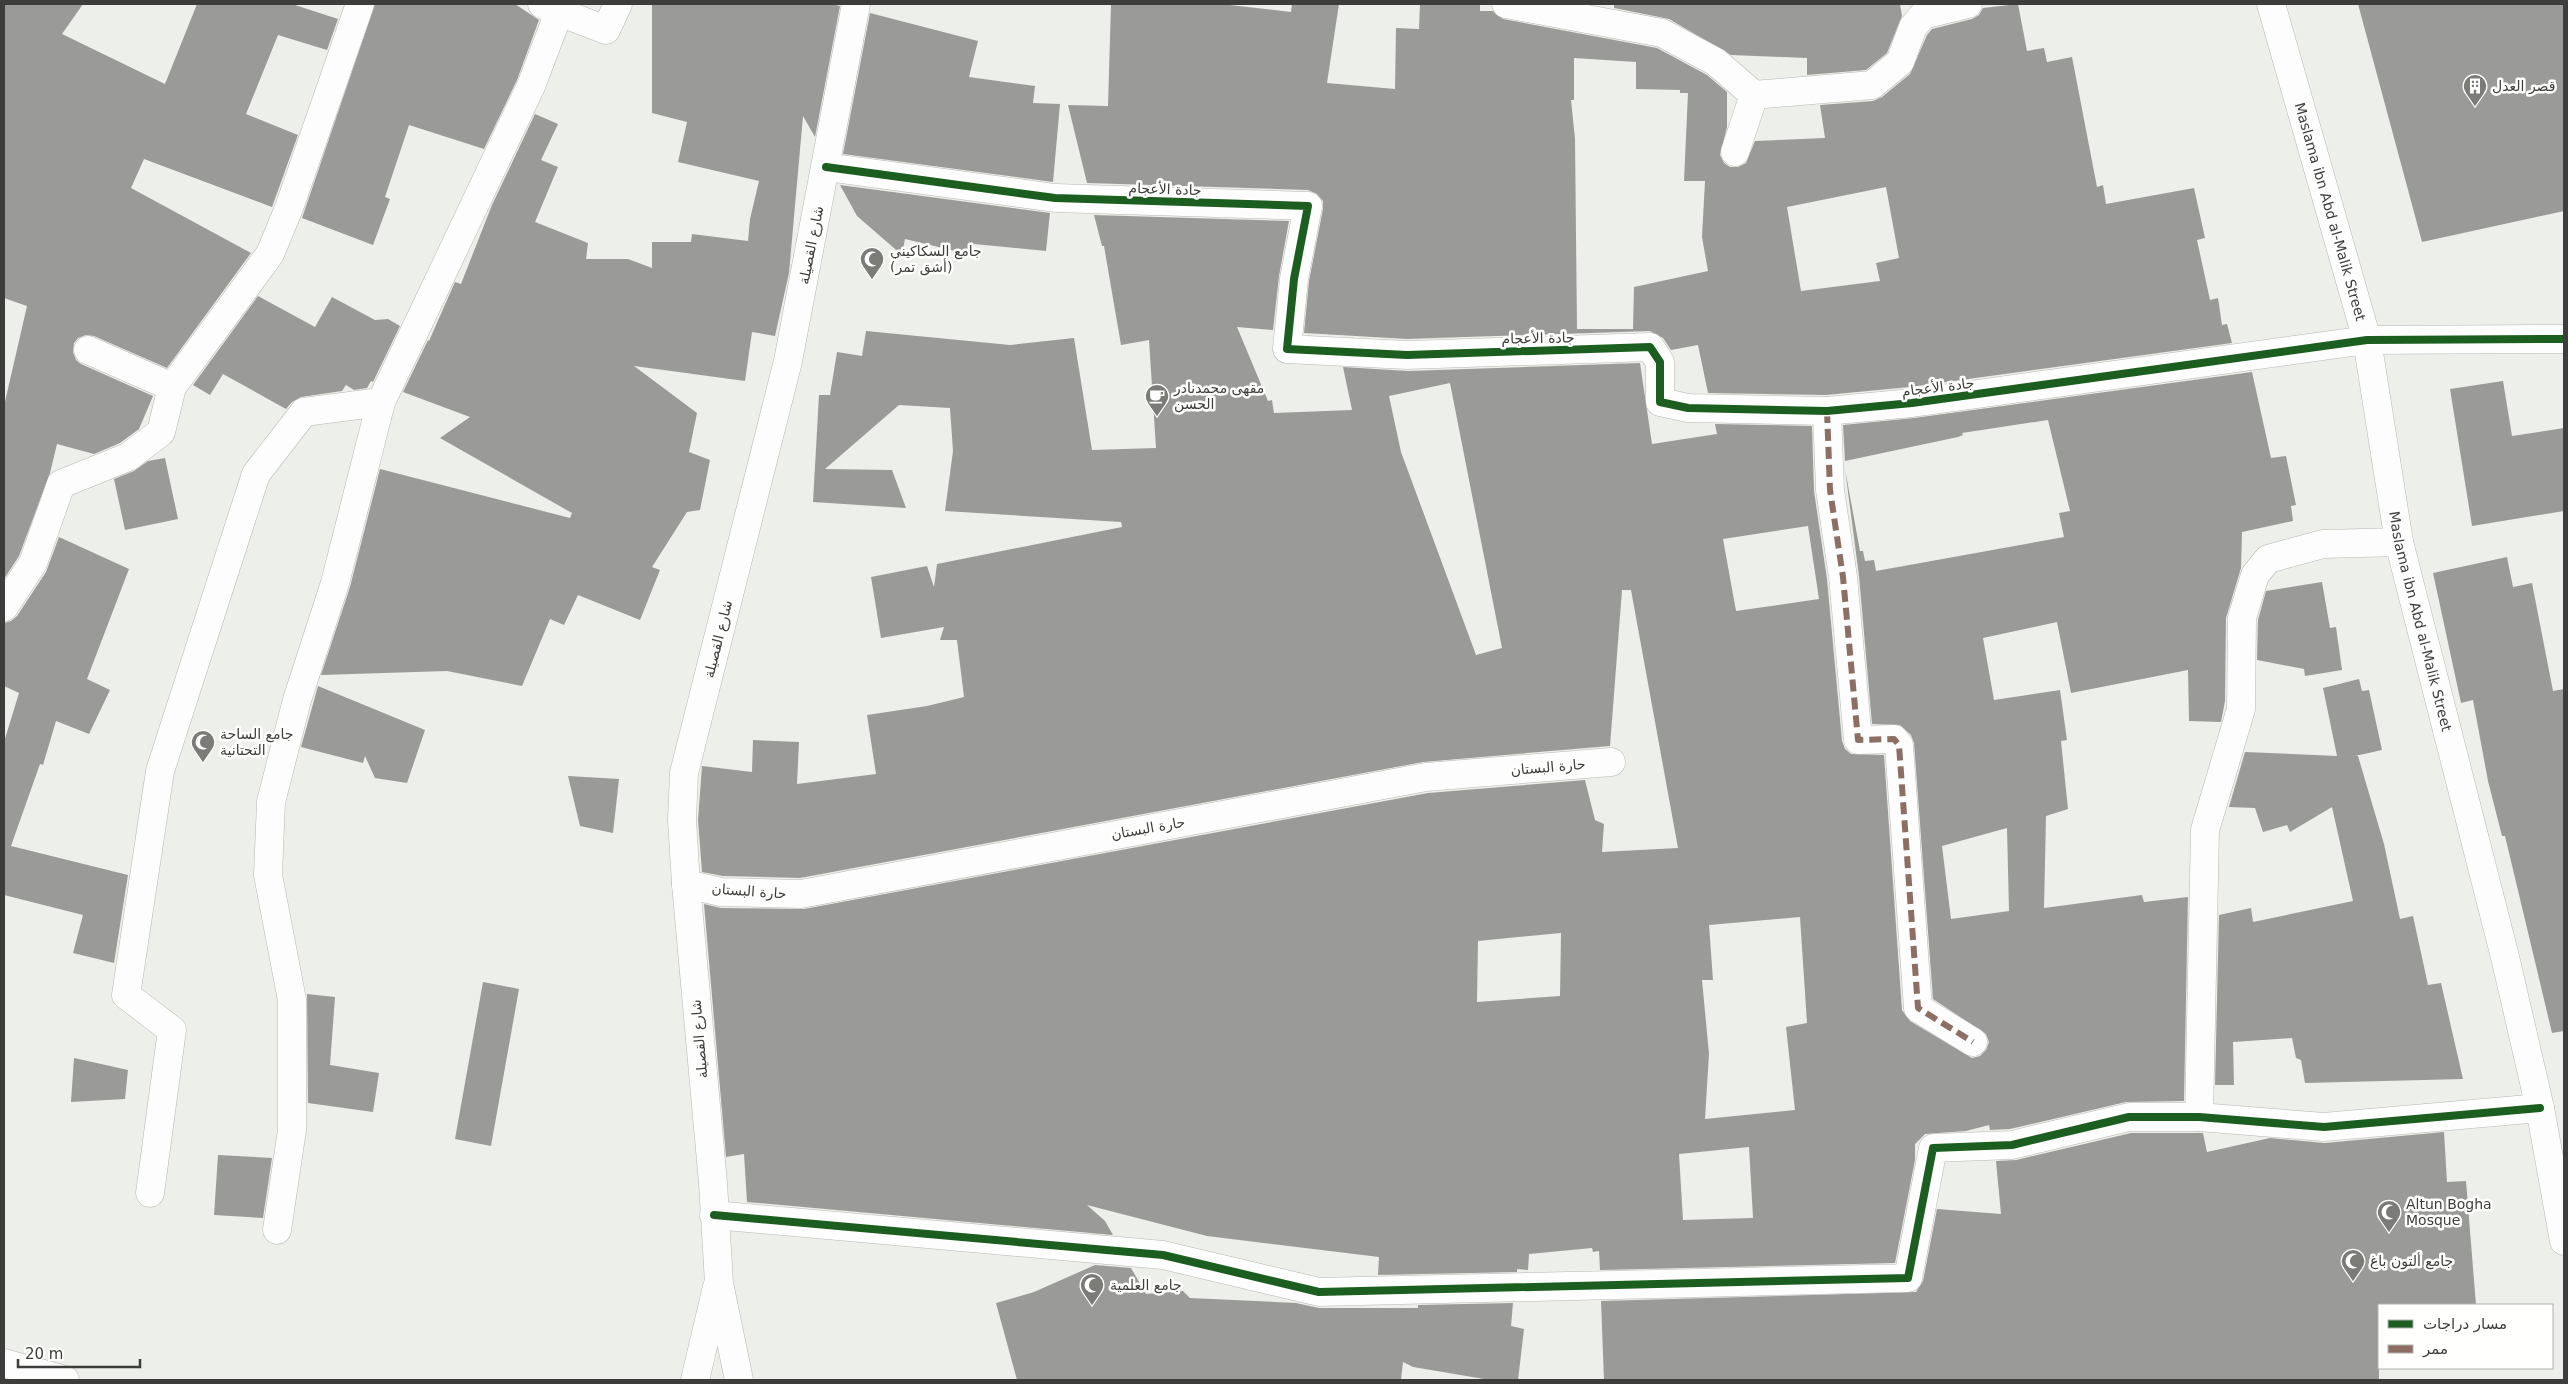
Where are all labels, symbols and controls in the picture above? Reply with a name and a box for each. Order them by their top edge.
building icon: قصر العدل [2462,73,2488,107]
place label: قصر العدل [2492,78,2555,95]
street label: Maslama ibn Abd al-Malik Street [2292,101,2369,323]
street label: جادة الأعجام [1128,179,1202,198]
street label: شارع القصيلة [796,205,827,286]
place label: جامع السكاكيني (أشق تمر) [890,243,982,276]
mosque icon: جامع السكاكيني (أشق تمر) [859,246,885,280]
street label: جادة الأعجام [1501,328,1575,347]
street label: جادة الأعجام [1901,374,1975,399]
place label: مقهى محمدنادر الحسن [1173,380,1264,413]
cafe icon: مقهى محمدنادر الحسن [1144,383,1170,417]
street label: Maslama ibn Abd al-Malik Street [2386,510,2455,734]
street label: شارع القصيلة [701,599,736,680]
place label: جامع الساحة التحتانية [220,726,293,758]
mosque icon: جامع الساحة التحتانية [190,729,216,763]
street label: حارة البستان [1510,756,1586,779]
street label: حارة البستان [1110,814,1187,843]
street label: حارة البستان [711,880,787,903]
street label: شارع القصيلة [688,999,711,1079]
place label: Altun Bogha Mosque [2406,1196,2492,1228]
mosque icon: Altun Bogha Mosque [2376,1199,2402,1233]
mosque icon: جامع ألتون باغ [2340,1248,2366,1282]
place label: جامع ألتون باغ [2370,1252,2453,1270]
mosque icon: جامع العلمية [1079,1272,1105,1306]
place label: جامع العلمية [1110,1277,1182,1294]
legend [2378,1304,2553,1369]
text: مسار دراجات [2423,1315,2507,1333]
scale bar [18,1336,140,1368]
text: ممر [2422,1340,2448,1358]
text: 20 m [25,1345,63,1363]

